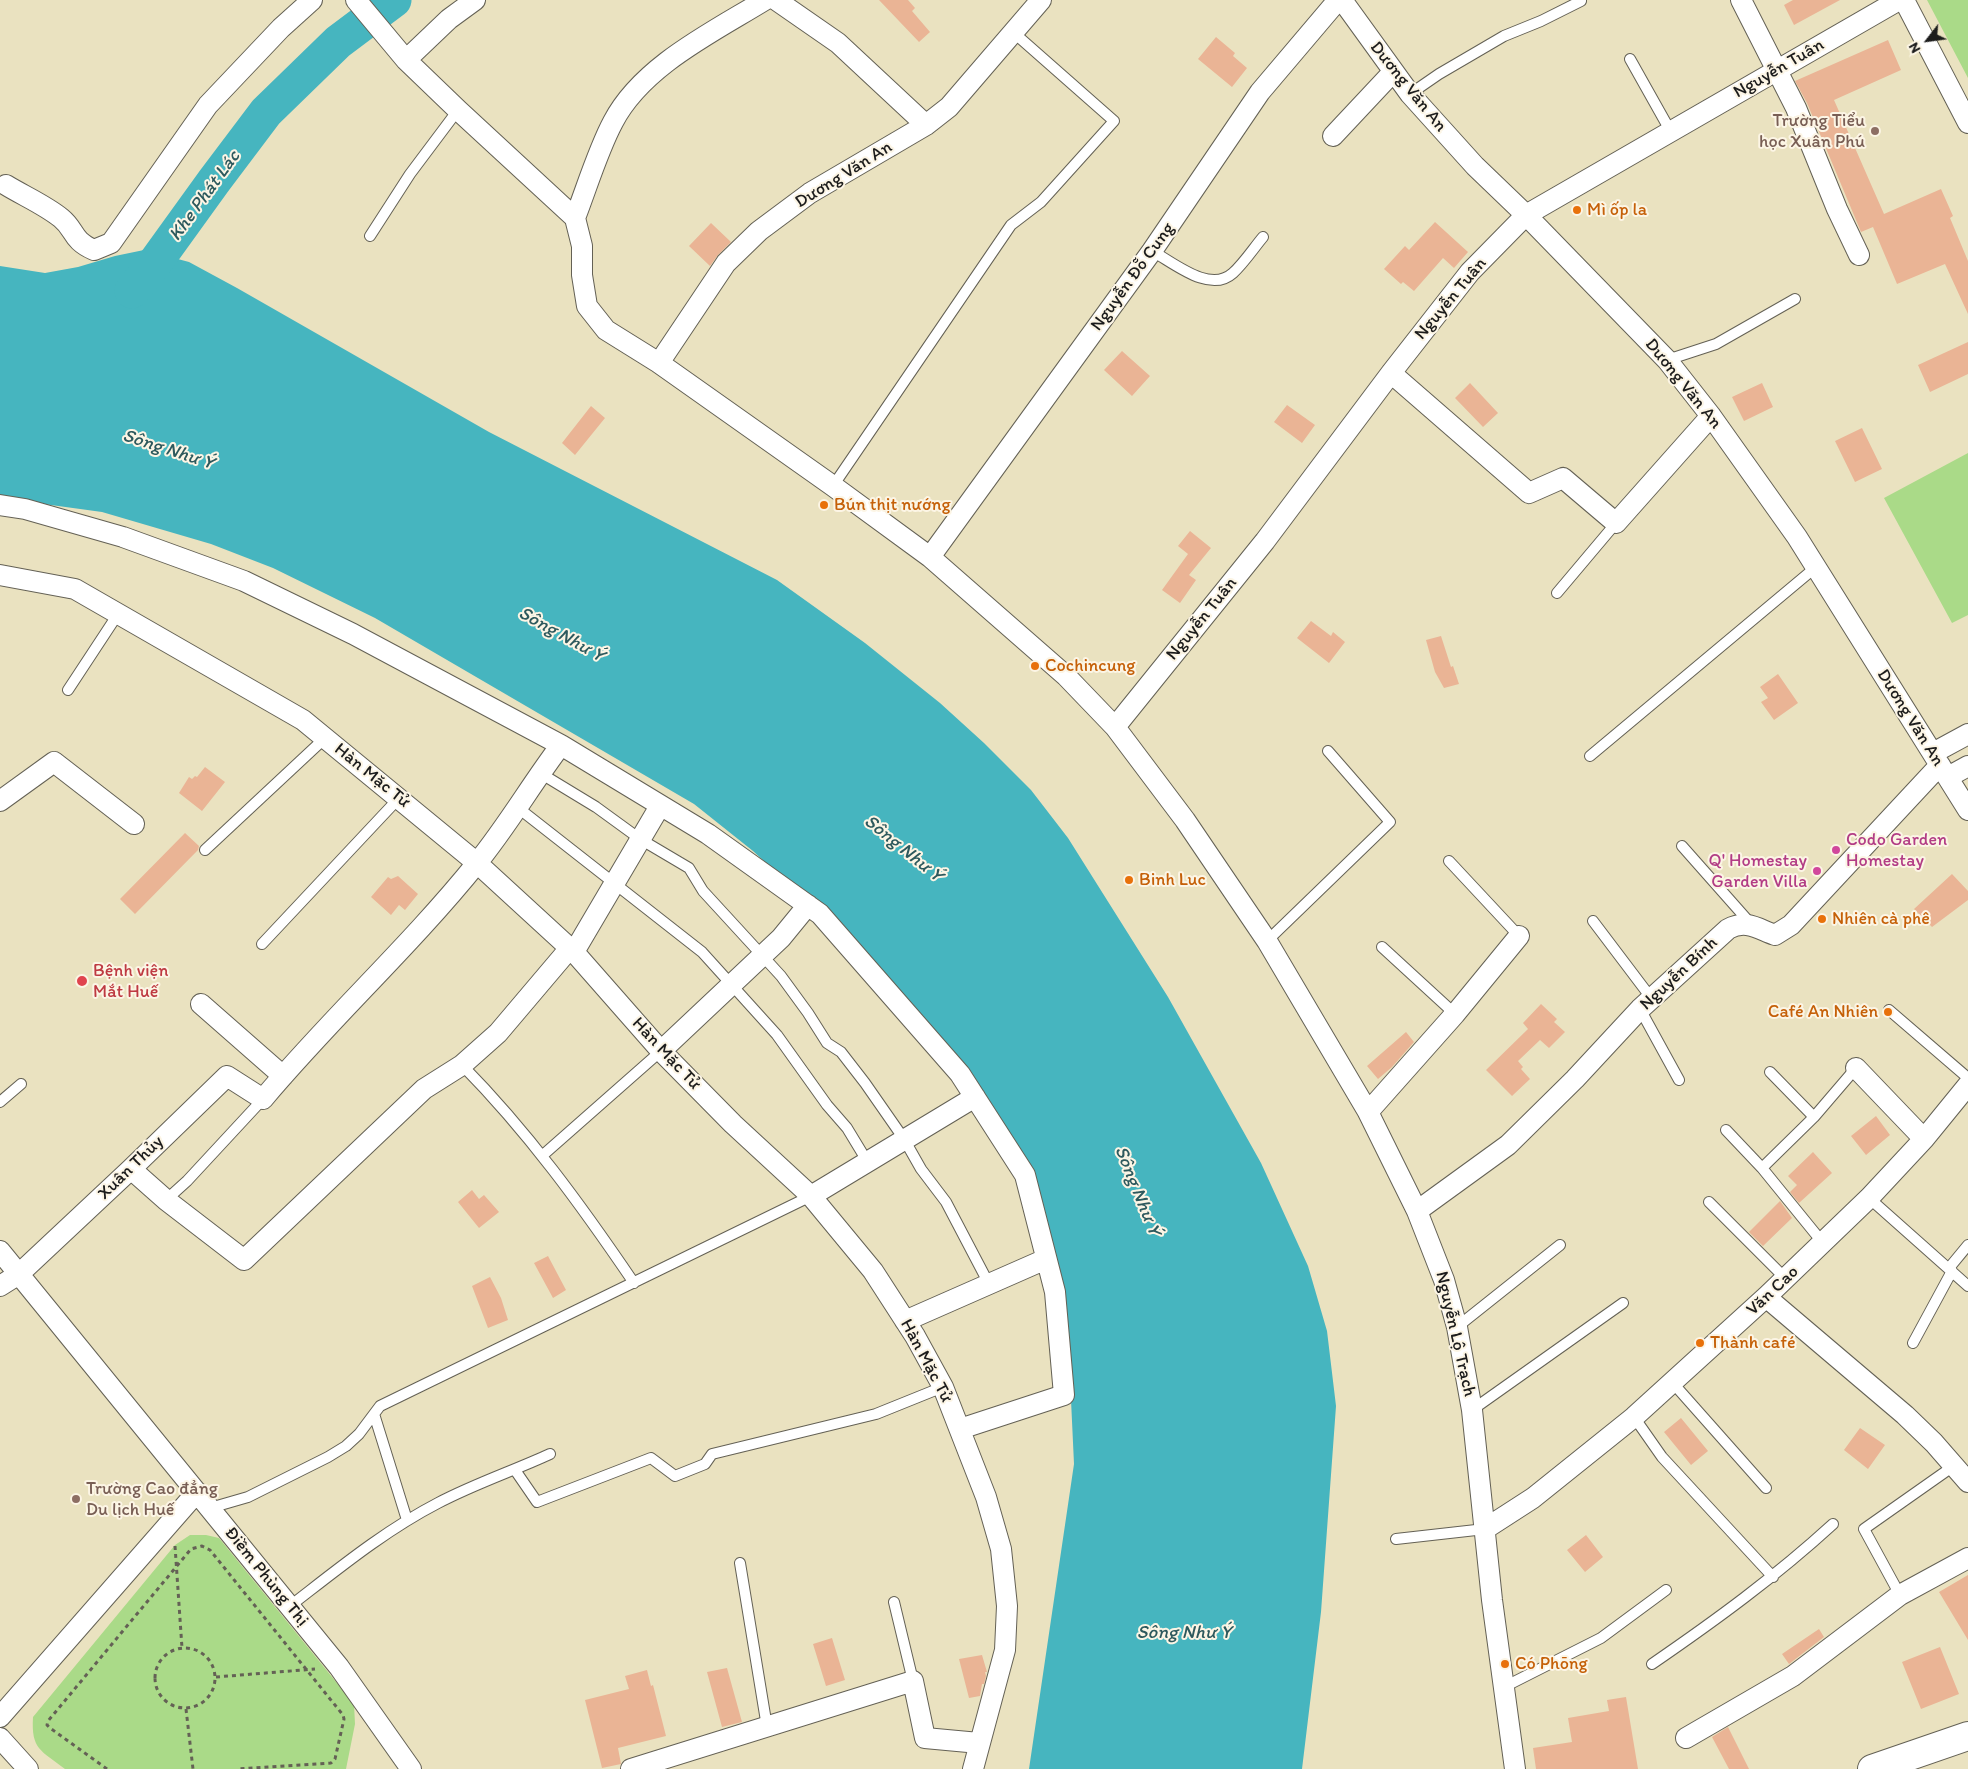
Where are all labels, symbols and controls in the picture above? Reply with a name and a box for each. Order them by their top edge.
north arrow [1903,15,1953,65]
street label: Nguyễn Tuân [1730,34,1828,104]
street label: Dương Văn An [1365,37,1451,137]
text: N [1905,39,1924,56]
place label: Trường Tiểu học Xuân Phú [1759,110,1865,152]
marker: Trường Tiểu học Xuân Phú [1869,125,1881,137]
street label: Dương Văn An [792,137,896,213]
water label: Khe Phát Lác [164,146,246,246]
place label: Mì ốp la [1587,199,1647,221]
marker: Mì ốp la [1571,204,1583,216]
street label: Nguyễn Đỗ Cung [1086,219,1180,335]
street label: Nguyễn Tuân [1410,253,1492,345]
street label: Dương Văn An [1640,334,1726,434]
water label: Sông Như Ý [120,425,216,475]
place label: Bún thịt nướng [834,494,951,516]
marker: Bún thịt nướng [818,499,830,511]
street label: Nguyễn Tuân [1162,573,1242,665]
water label: Sông Như Ý [514,602,608,668]
place label: Cochincung [1045,655,1136,677]
marker: Cochincung [1029,660,1041,672]
street label: Dương Văn An [1872,666,1948,770]
street label: Hàn Mặc Tử [330,739,414,813]
water label: Sông Như Ý [859,810,947,888]
place label: Codo Garden Homestay [1846,829,1947,872]
marker: Codo Garden Homestay [1830,844,1842,856]
place label: Q' Homestay Garden Villa [1709,850,1807,892]
marker: Q' Homestay Garden Villa [1811,865,1823,877]
place label: Binh Luc [1139,869,1206,891]
marker: Binh Luc [1123,874,1135,886]
place label: Nhiên cà phê [1832,908,1930,930]
marker: Nhiên cà phê [1816,913,1828,925]
street label: Nguyễn Bính [1636,933,1722,1015]
place label: Bệnh viện Mắt Huế [93,960,168,1002]
marker: Bệnh viện Mắt Huế [75,974,89,988]
place label: Café An Nhiên [1768,1001,1878,1023]
marker: Café An Nhiên [1882,1006,1894,1018]
street label: Hàn Mặc Tử [627,1013,705,1095]
street label: Xuân Thủy [94,1131,168,1205]
water label: Sông Như Ý [1109,1143,1165,1239]
street label: Văn Cao [1742,1261,1804,1321]
street label: Nguyễn Lộ Trạch [1430,1269,1480,1399]
street label: Hàn Mặc Tử [895,1316,957,1406]
place label: Thành café [1710,1332,1796,1354]
marker: Thành café [1694,1337,1706,1349]
place label: Trường Cao đẳng Du lịch Huế [86,1478,218,1520]
marker: Trường Cao đẳng Du lịch Huế [70,1493,82,1505]
street label: Điềm Phùng Thị [219,1523,313,1631]
water label: Sông Như Ý [1137,1622,1231,1644]
place label: Có Phōng [1515,1653,1588,1675]
marker: Có Phōng [1499,1658,1511,1670]

